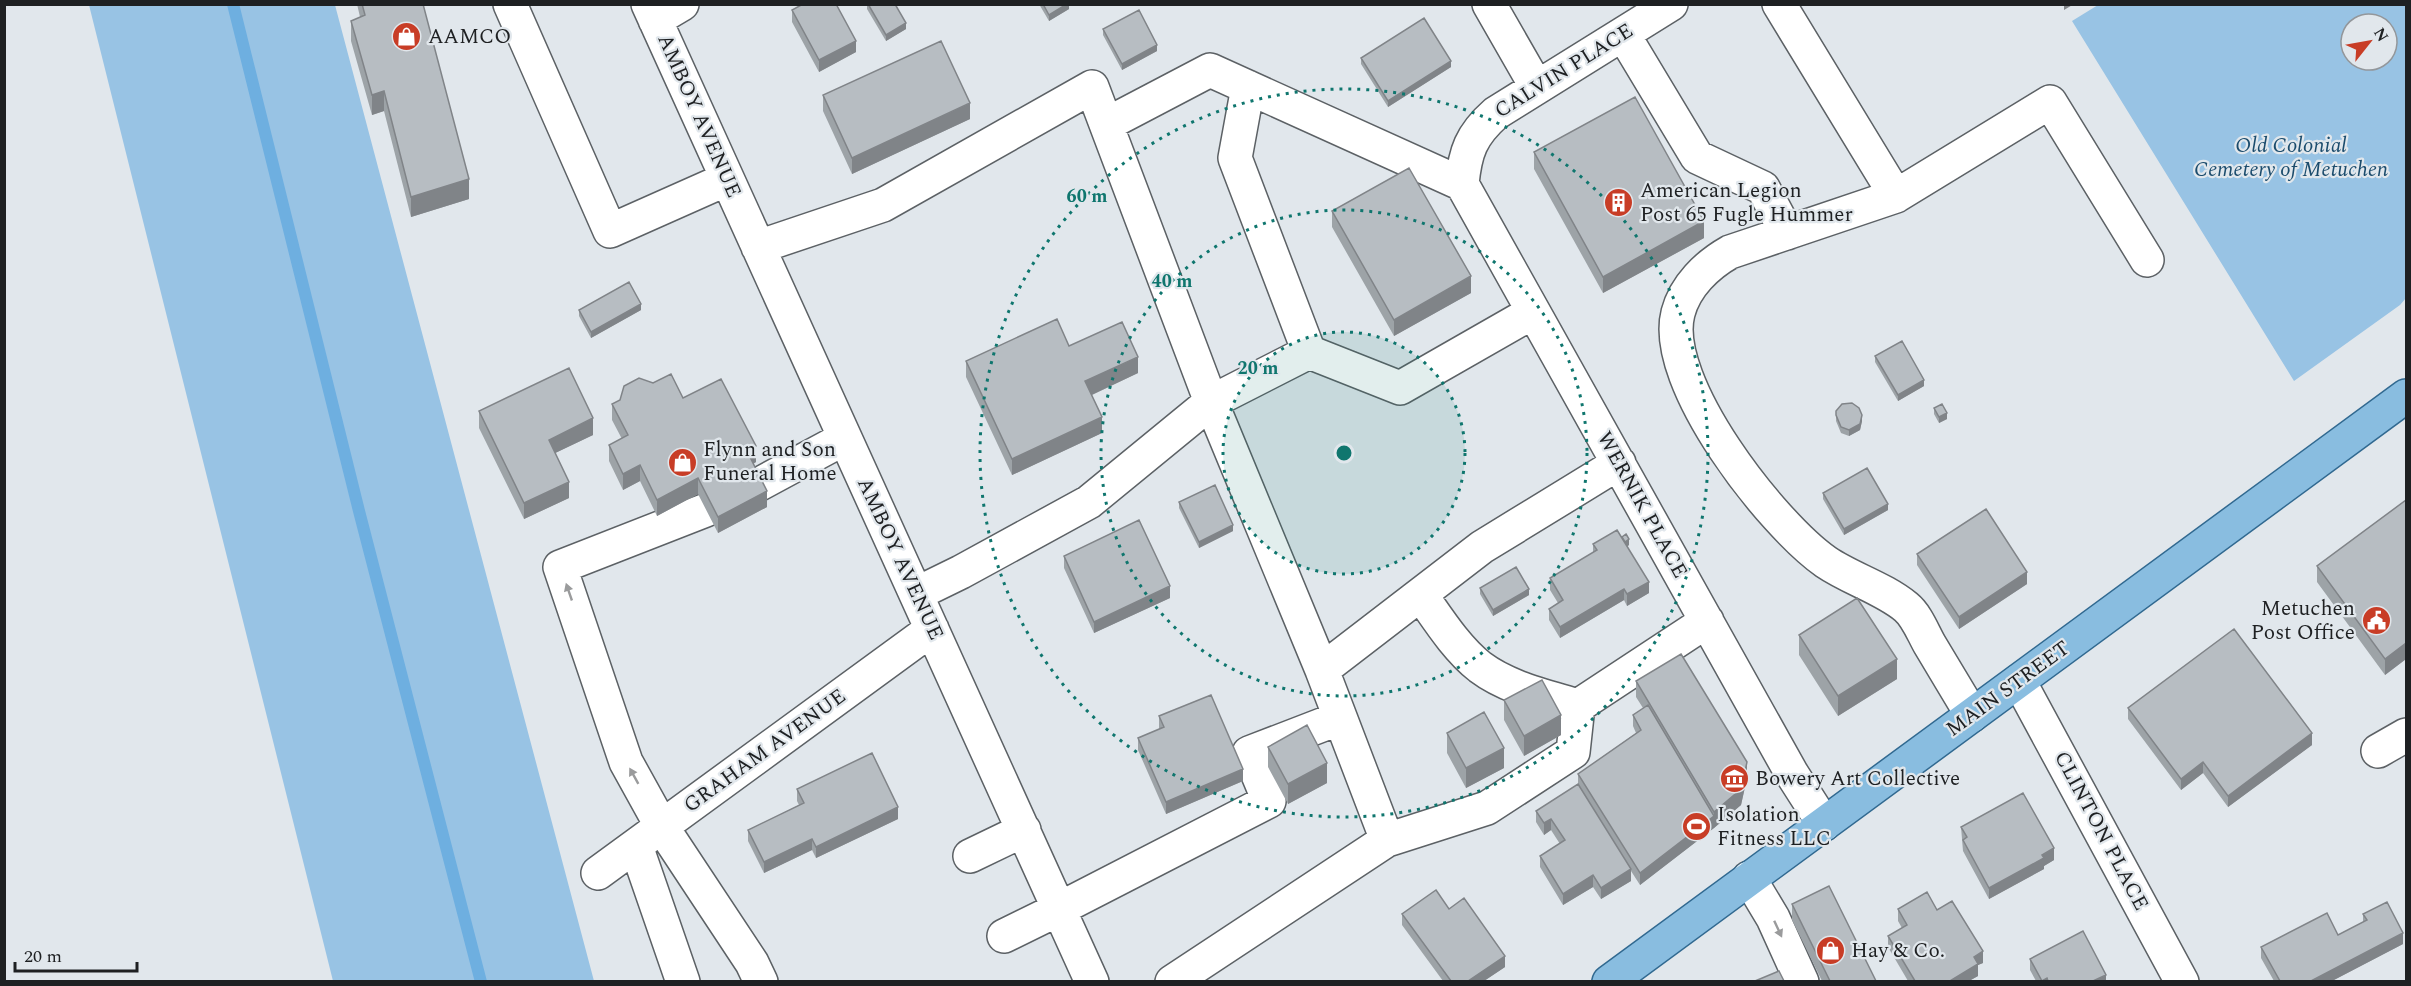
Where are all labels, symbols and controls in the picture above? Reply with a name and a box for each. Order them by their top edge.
north arrow [2339,12,2399,72]
street label: CALVIN PLACE [1488,15,1640,127]
shop icon: AAMCO [391,21,423,53]
place label: AAMCO [428,21,511,53]
text: N [2367,23,2395,47]
street label: AMBOY AVENUE [648,29,750,203]
park label: Old Colonial Cemetery of Metuchen [2194,130,2388,186]
place label: American Legion Post 65 Fugle Hummer [1640,175,1853,231]
text: 60 m [1067,183,1107,210]
building icon: American Legion Post 65 Fugle Hummer [1603,187,1635,219]
text: 40 m [1152,268,1192,295]
text: 20 m [1238,355,1278,382]
street label: WERNIK PLACE [1588,426,1696,584]
place label: Flynn and Son Funeral Home [703,434,837,490]
centre of rings [1334,443,1354,463]
shop icon: Flynn and Son Funeral Home [666,446,698,478]
street label: AMBOY AVENUE [848,472,952,646]
one-way arrow [563,583,573,601]
place label: Metuchen Post Office [2251,593,2355,649]
public building icon: Metuchen Post Office [2360,605,2392,637]
street label: MAIN STREET [1939,633,2077,745]
street label: GRAHAM AVENUE [677,681,853,821]
street label: CLINTON PLACE [2045,745,2157,917]
museum icon: Bowery Art Collective [1718,763,1750,795]
place label: Bowery Art Collective [1755,763,1960,795]
one-way arrow [629,767,639,784]
place label: Isolation Fitness LLC [1717,799,1831,855]
sports icon: Isolation Fitness LLC [1680,811,1712,843]
one-way arrow [1773,920,1783,938]
scale bar [15,935,136,973]
shop icon: Hay & Co. [1814,935,1846,967]
place label: Hay & Co. [1851,935,1945,967]
text: 20 m [24,943,62,970]

